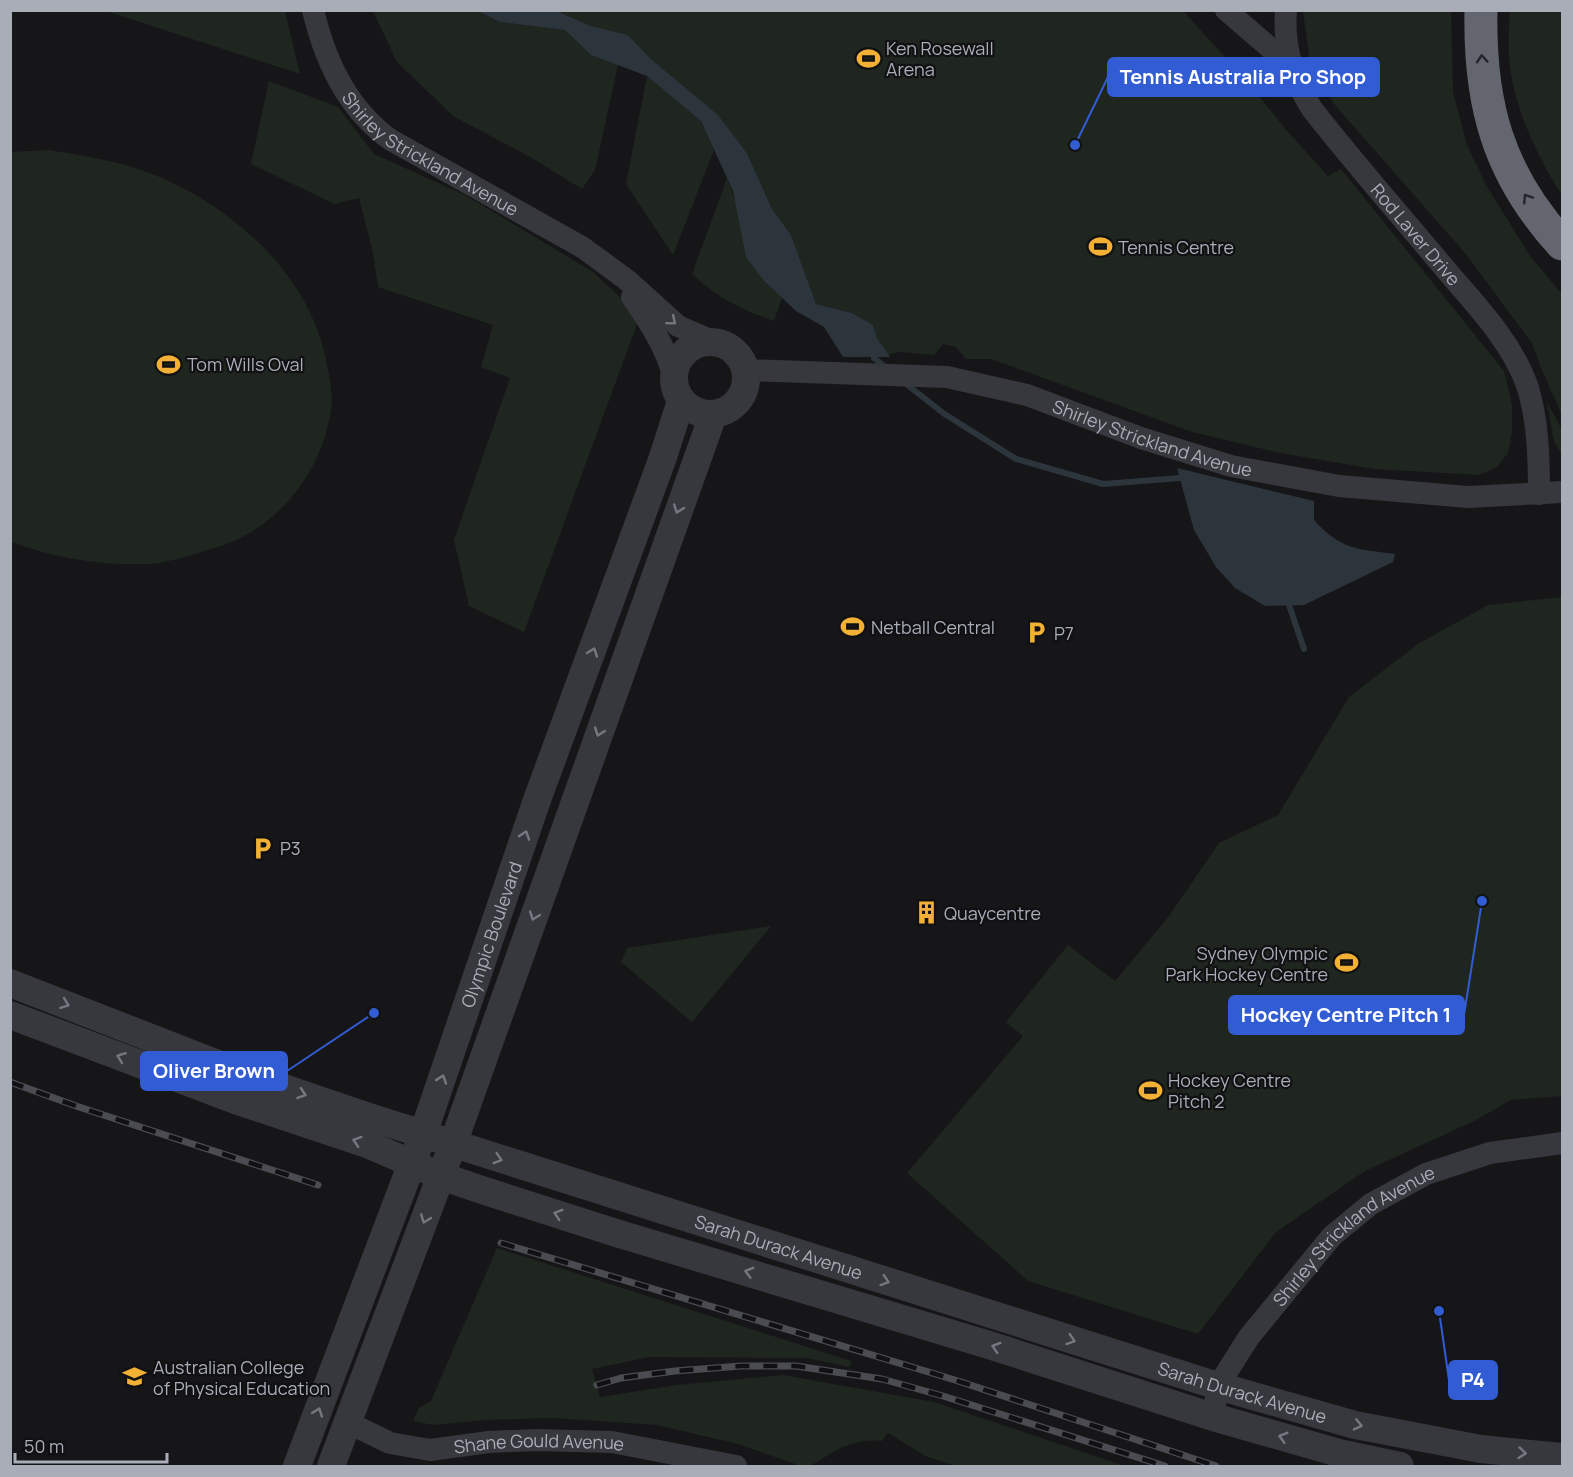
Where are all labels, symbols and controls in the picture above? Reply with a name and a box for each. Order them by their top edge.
place label: Ken Rosewall Arena [886,36,994,81]
sports icon: Ken Rosewall Arena [855,45,881,71]
one-way arrow [1475,54,1488,63]
callout: Tennis Australia Pro Shop [1108,58,1379,96]
text: Tennis Australia Pro Shop [1120,63,1366,90]
street label: Shirley Strickland Avenue [337,87,523,221]
street label: Rod Laver Drive [1366,178,1466,290]
one-way arrow [1522,194,1534,204]
sports icon: Tennis Centre [1087,234,1113,260]
place label: Tennis Centre [1118,235,1234,259]
one-way arrow [665,313,676,324]
sports icon: Tom Wills Oval [156,351,182,377]
place label: Tom Wills Oval [187,352,304,376]
street label: Shirley Strickland Avenue [1049,394,1254,482]
one-way arrow [673,503,686,514]
sports icon: Netball Central [840,614,866,640]
place label: Netball Central [871,615,995,639]
parking icon: P7 [1023,620,1049,646]
place label: P7 [1054,621,1074,645]
one-way arrow [585,647,598,658]
one-way arrow [593,726,606,737]
one-way arrow [518,830,531,841]
parking icon: P3 [249,835,275,861]
place label: P3 [280,836,301,860]
street label: Olympic Boulevard [455,858,527,1011]
building icon: Quaycentre [913,900,939,926]
place label: Quaycentre [944,901,1041,925]
one-way arrow [528,910,541,921]
place label: Sydney Olympic Park Hockey Centre [1166,941,1328,986]
sports icon: Sydney Olympic Park Hockey Centre [1333,950,1359,976]
callout: Hockey Centre Pitch 1 [1229,996,1464,1034]
one-way arrow [59,997,70,1010]
text: Hockey Centre Pitch 1 [1241,1001,1451,1028]
one-way arrow [117,1052,128,1064]
callout: Oliver Brown [141,1052,287,1090]
text: Oliver Brown [153,1057,275,1084]
place label: Hockey Centre Pitch 2 [1168,1068,1291,1113]
one-way arrow [434,1074,447,1085]
sports icon: Hockey Centre Pitch 2 [1137,1077,1163,1103]
one-way arrow [296,1087,307,1099]
one-way arrow [353,1135,363,1148]
one-way arrow [492,1152,503,1164]
street label: Shirley Strickland Avenue [1267,1160,1438,1311]
one-way arrow [553,1209,564,1221]
street label: Sarah Durack Avenue [692,1209,866,1285]
one-way arrow [420,1213,432,1224]
one-way arrow [745,1267,755,1279]
one-way arrow [879,1273,890,1286]
one-way arrow [1065,1332,1076,1345]
one-way arrow [991,1342,1002,1354]
place label: Australian College of Physical Education [153,1355,330,1400]
street label: Sarah Durack Avenue [1155,1356,1329,1428]
callout: P4 [1449,1361,1497,1399]
school or university icon: Australian College of Physical Education [122,1364,148,1390]
text: P4 [1461,1366,1485,1393]
one-way arrow [310,1407,323,1418]
one-way arrow [1353,1418,1363,1431]
scale bar [15,1426,166,1464]
street label: Shane Gould Avenue [452,1428,626,1459]
one-way arrow [1278,1432,1289,1444]
text: 50 m [24,1434,64,1458]
one-way arrow [1517,1446,1526,1459]

